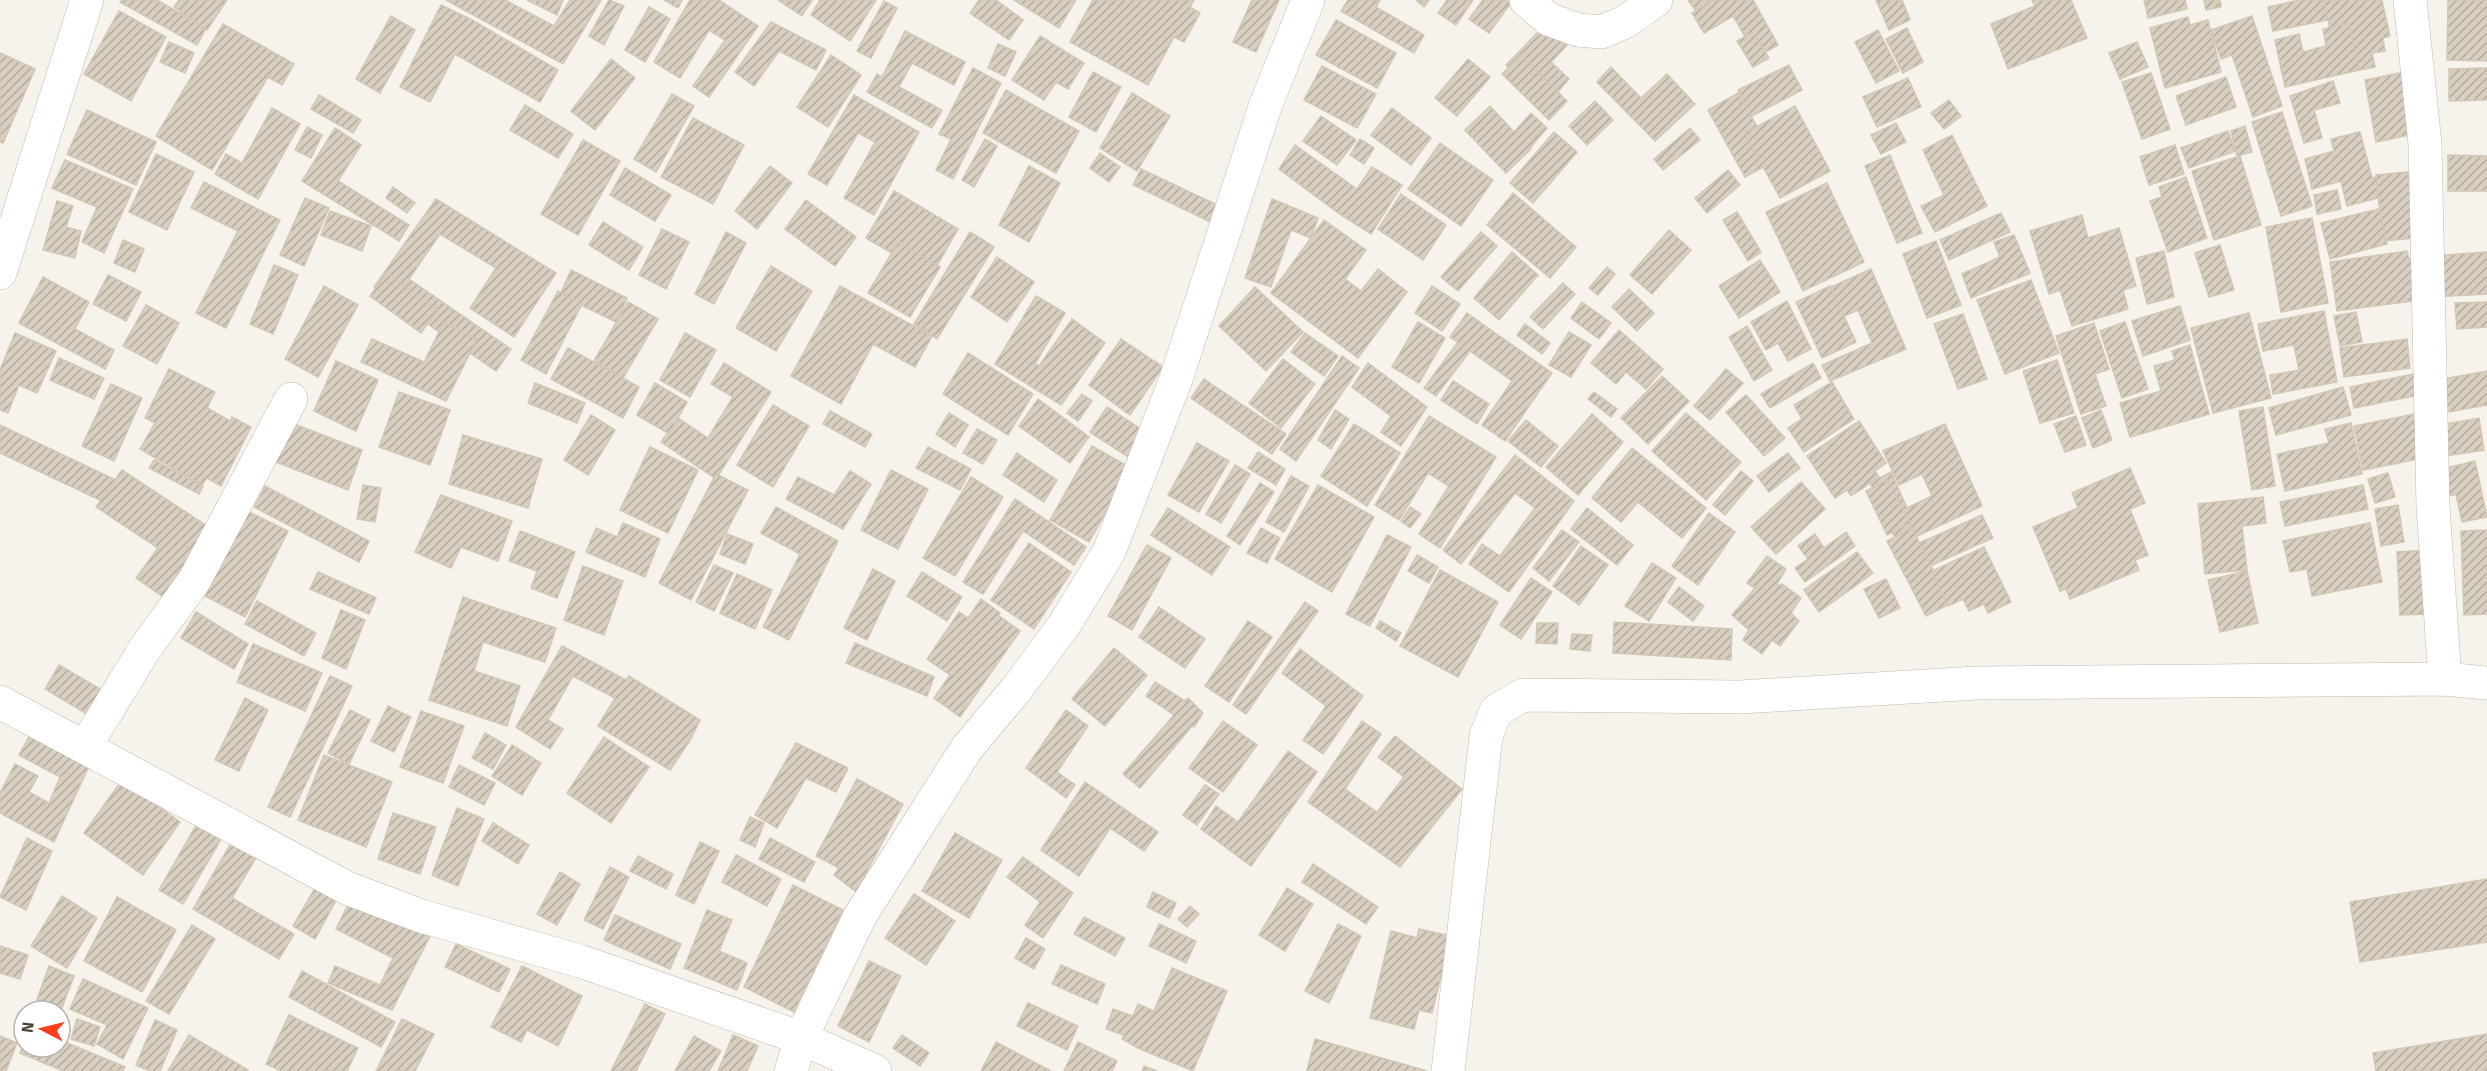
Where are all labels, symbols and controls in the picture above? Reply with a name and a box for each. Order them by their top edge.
north arrow [12,999,72,1059]
text: N [18,1021,38,1034]

